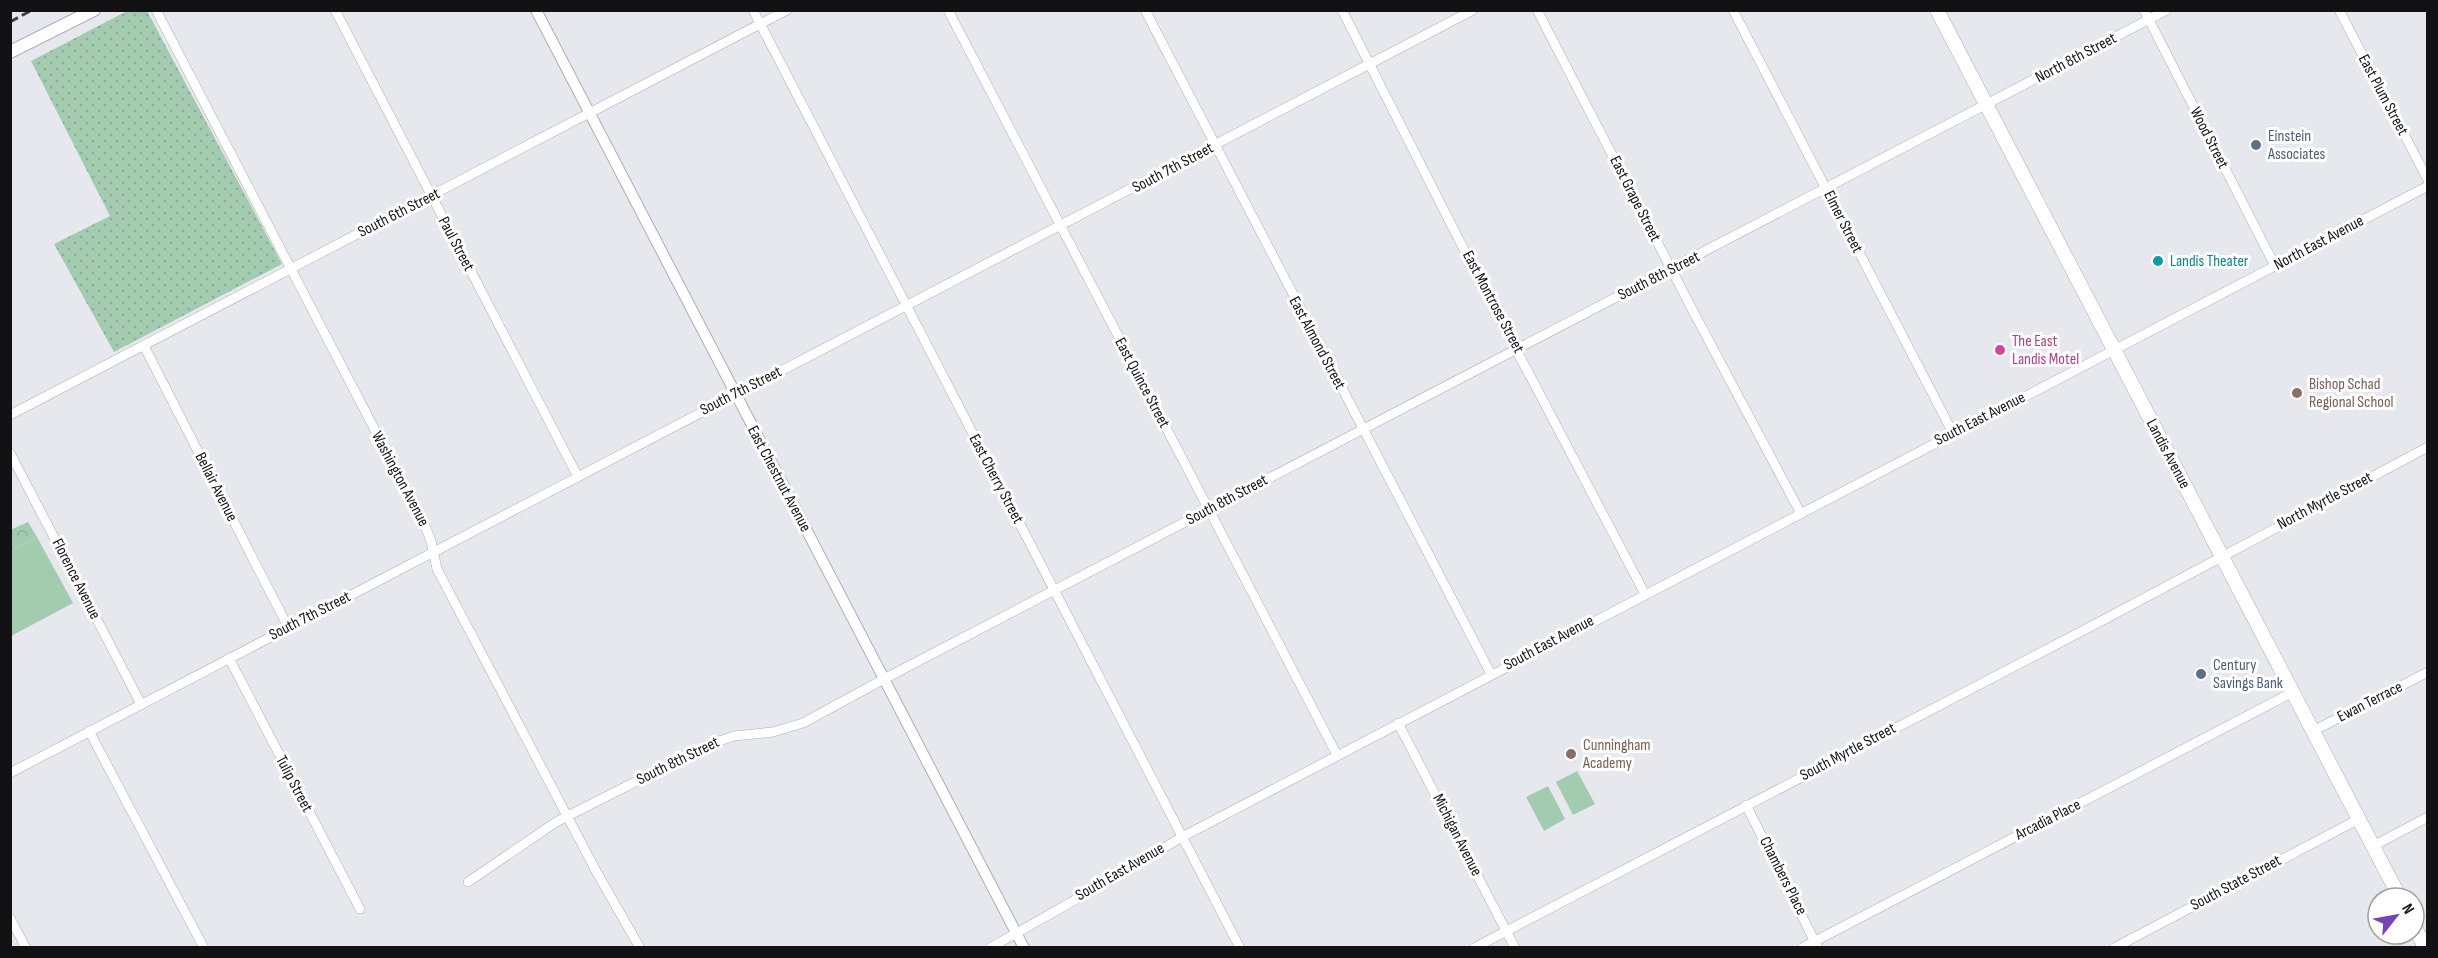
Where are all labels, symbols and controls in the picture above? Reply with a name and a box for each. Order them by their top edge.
street label: North 8th Street [2032,29,2120,87]
street label: East Plum Street [2354,51,2412,139]
street label: Wood Street [2185,104,2233,172]
place label: Einstein Associates [2267,127,2326,164]
marker: Einstein Associates [2249,138,2263,152]
street label: South 7th Street [1129,139,1217,197]
street label: East Grape Street [1605,153,1665,245]
street label: South 6th Street [355,184,443,242]
street label: Elmer Street [1819,188,1867,256]
street label: North East Avenue [2271,211,2367,275]
street label: Paul Street [434,214,478,274]
street label: South 8th Street [1615,247,1703,305]
street label: East Montrose Street [1458,248,1528,357]
place label: Landis Theater [2170,252,2249,271]
marker: Landis Theater [2151,254,2165,268]
street label: East Almond Street [1285,293,1349,393]
place label: The East Landis Motel [2012,332,2079,369]
street label: East Quince Street [1110,335,1174,431]
marker: The East Landis Motel [1993,343,2007,357]
street label: South 7th Street [697,362,785,420]
place label: Bishop Schad Regional School [2309,375,2394,412]
marker: Bishop Schad Regional School [2290,386,2304,400]
street label: South East Avenue [1931,388,2029,450]
street label: Landis Avenue [2142,416,2194,492]
street label: East Chestnut Avenue [743,423,815,535]
street label: Washington Avenue [367,428,433,530]
street label: East Cherry Street [964,431,1028,527]
street label: Bellair Avenue [191,449,241,525]
street label: North Myrtle Street [2274,468,2376,534]
street label: South 8th Street [1183,471,1271,529]
street label: Florence Avenue [48,536,104,622]
street label: South 7th Street [266,587,354,645]
street label: South East Avenue [1501,611,1597,675]
place label: Century Savings Bank [2213,656,2283,693]
marker: Century Savings Bank [2194,667,2208,681]
street label: Ewan Terrace [2334,678,2406,726]
street label: South Myrtle Street [1797,719,1899,785]
street label: South 8th Street [634,733,722,789]
place label: Cunningham Academy [1582,736,1651,773]
marker: Cunningham Academy [1564,747,1578,761]
street label: Tulip Street [271,752,317,816]
street label: Michigan Avenue [1428,791,1486,879]
street label: Arcadia Place [2011,795,2084,845]
street label: Chambers Place [1755,834,1811,918]
street label: South East Avenue [1072,839,1168,905]
street label: South State Street [2188,851,2285,915]
north arrow [2366,886,2426,946]
text: N [2397,900,2418,918]

